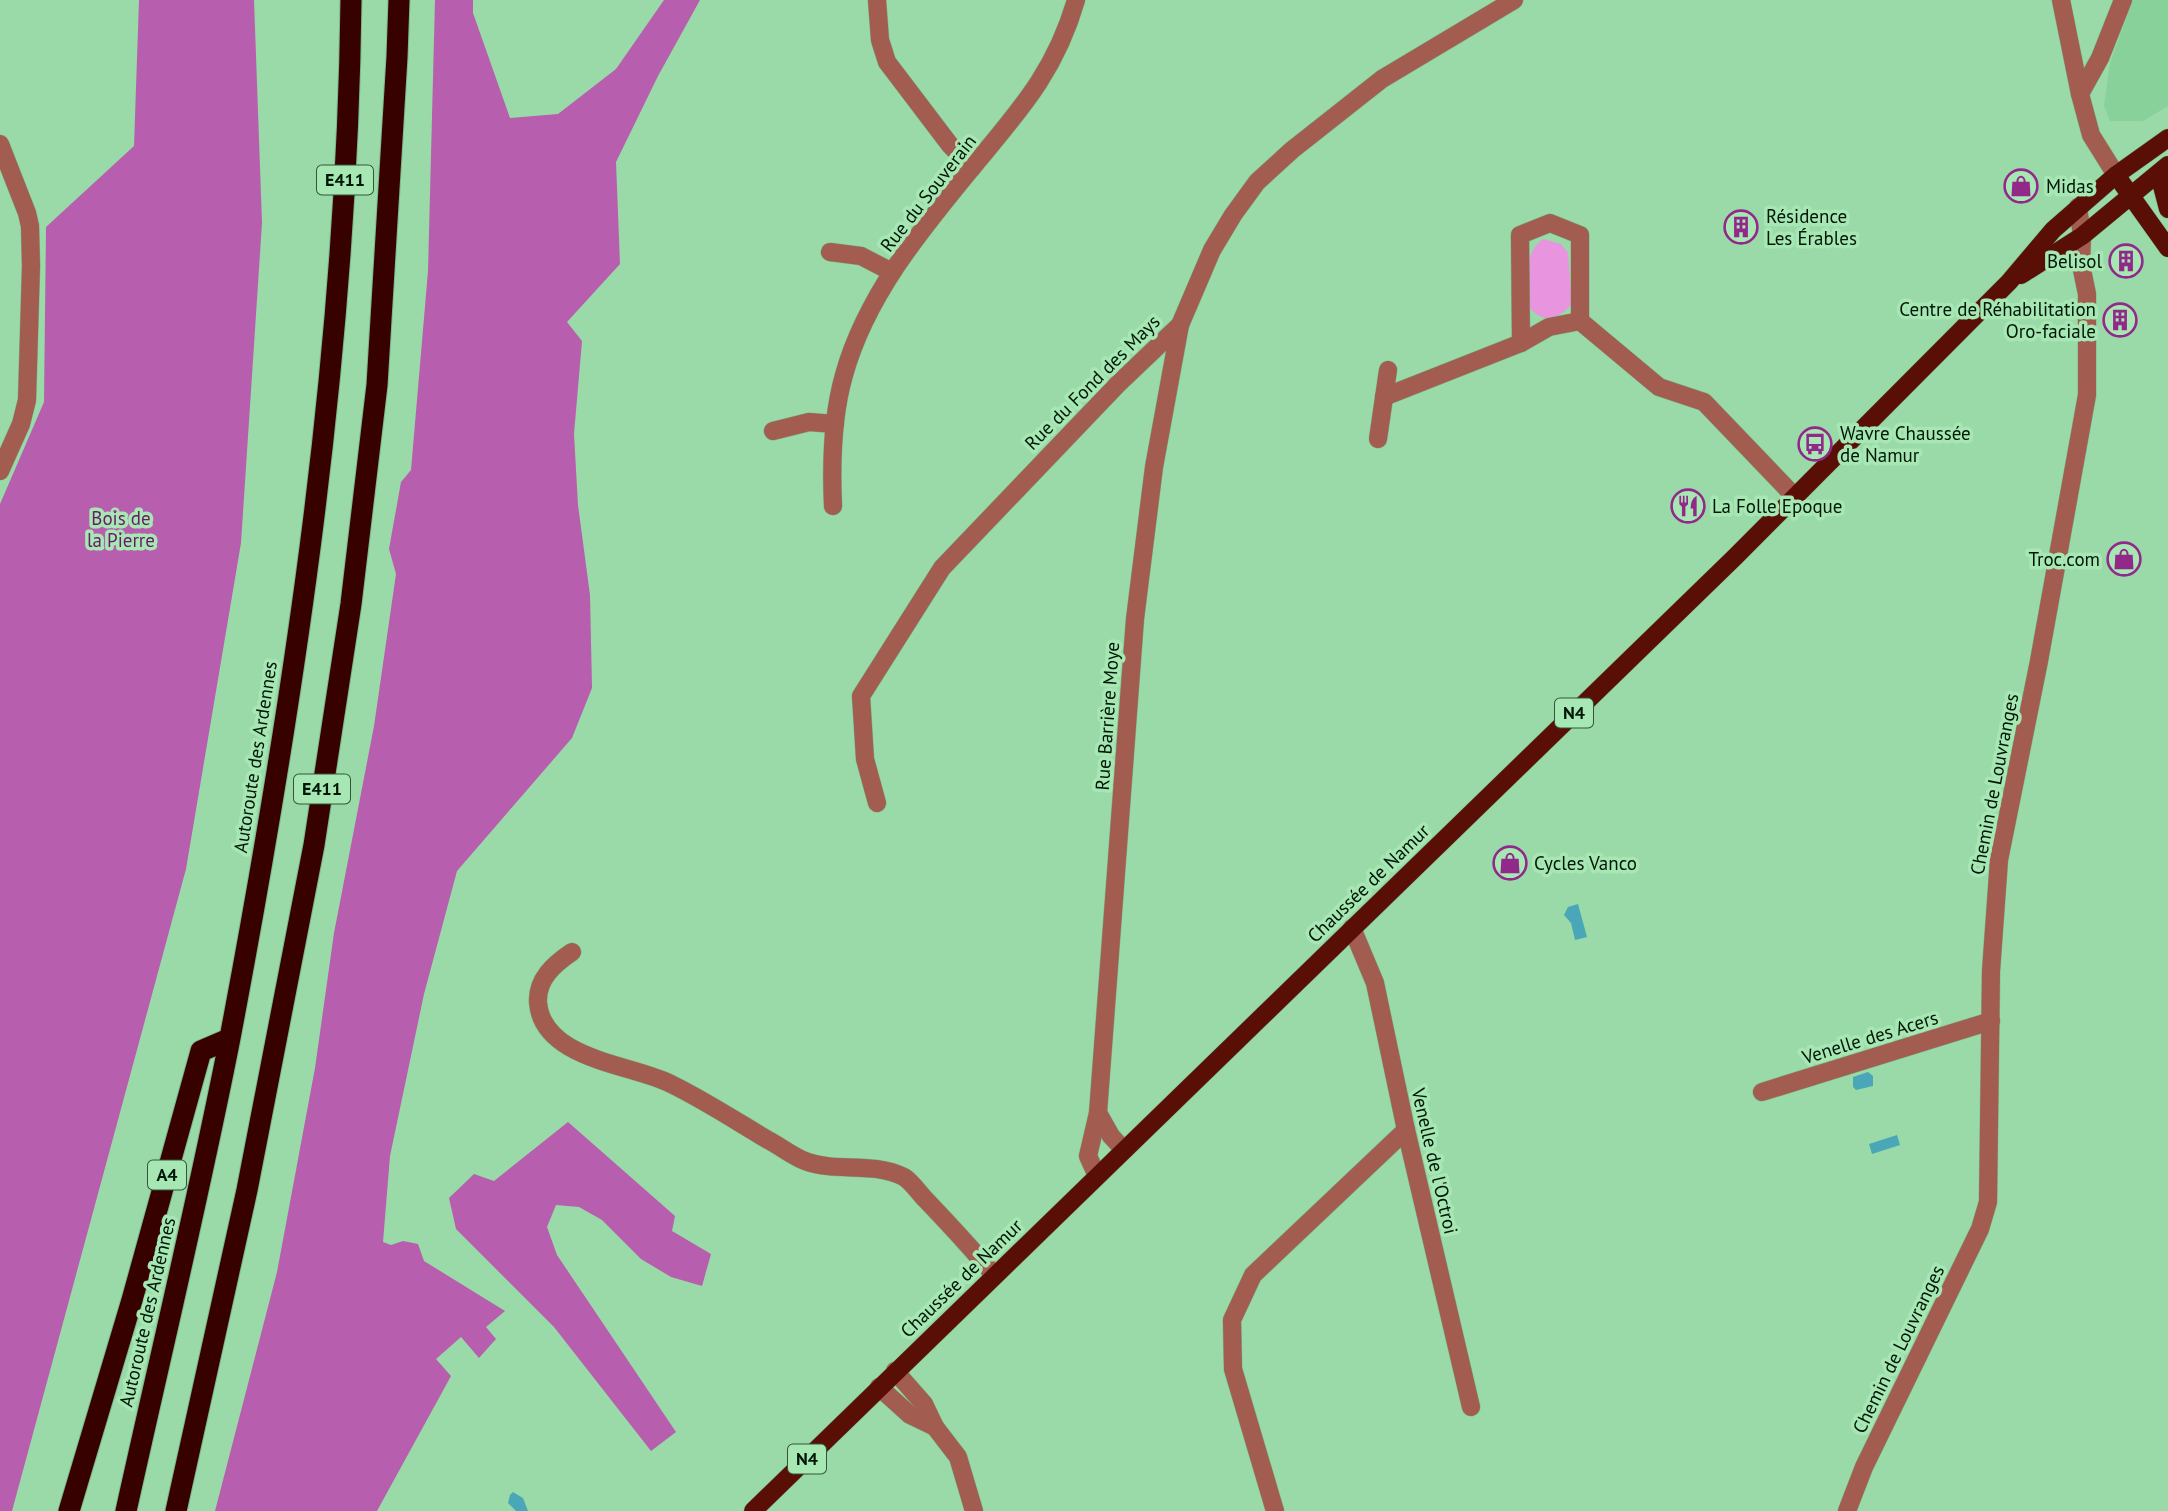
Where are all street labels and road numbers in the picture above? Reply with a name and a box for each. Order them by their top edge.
street label: Rue du Souverain [875,130,981,256]
road number: E411 [317,166,373,195]
street label: Rue du Fond des Mays [1019,309,1165,455]
street label: Rue Barrière Moye [1090,641,1124,791]
street label: Autoroute des Ardennes [228,659,282,855]
street label: Chemin de Louvranges [1965,691,2023,877]
road number: N4 [1555,698,1593,728]
road number: E411 [294,774,350,804]
street label: Chaussée de Namur [1302,818,1434,947]
street label: Venelle des Acers [1798,1005,1941,1069]
street label: Venelle de l'Octroi [1406,1085,1463,1236]
road number: A4 [148,1160,186,1190]
street label: Chaussée de Namur [895,1213,1027,1342]
street label: Autoroute des Ardennes [114,1215,180,1409]
street label: Chemin de Louvranges [1847,1261,1949,1437]
road number: N4 [788,1444,826,1474]

